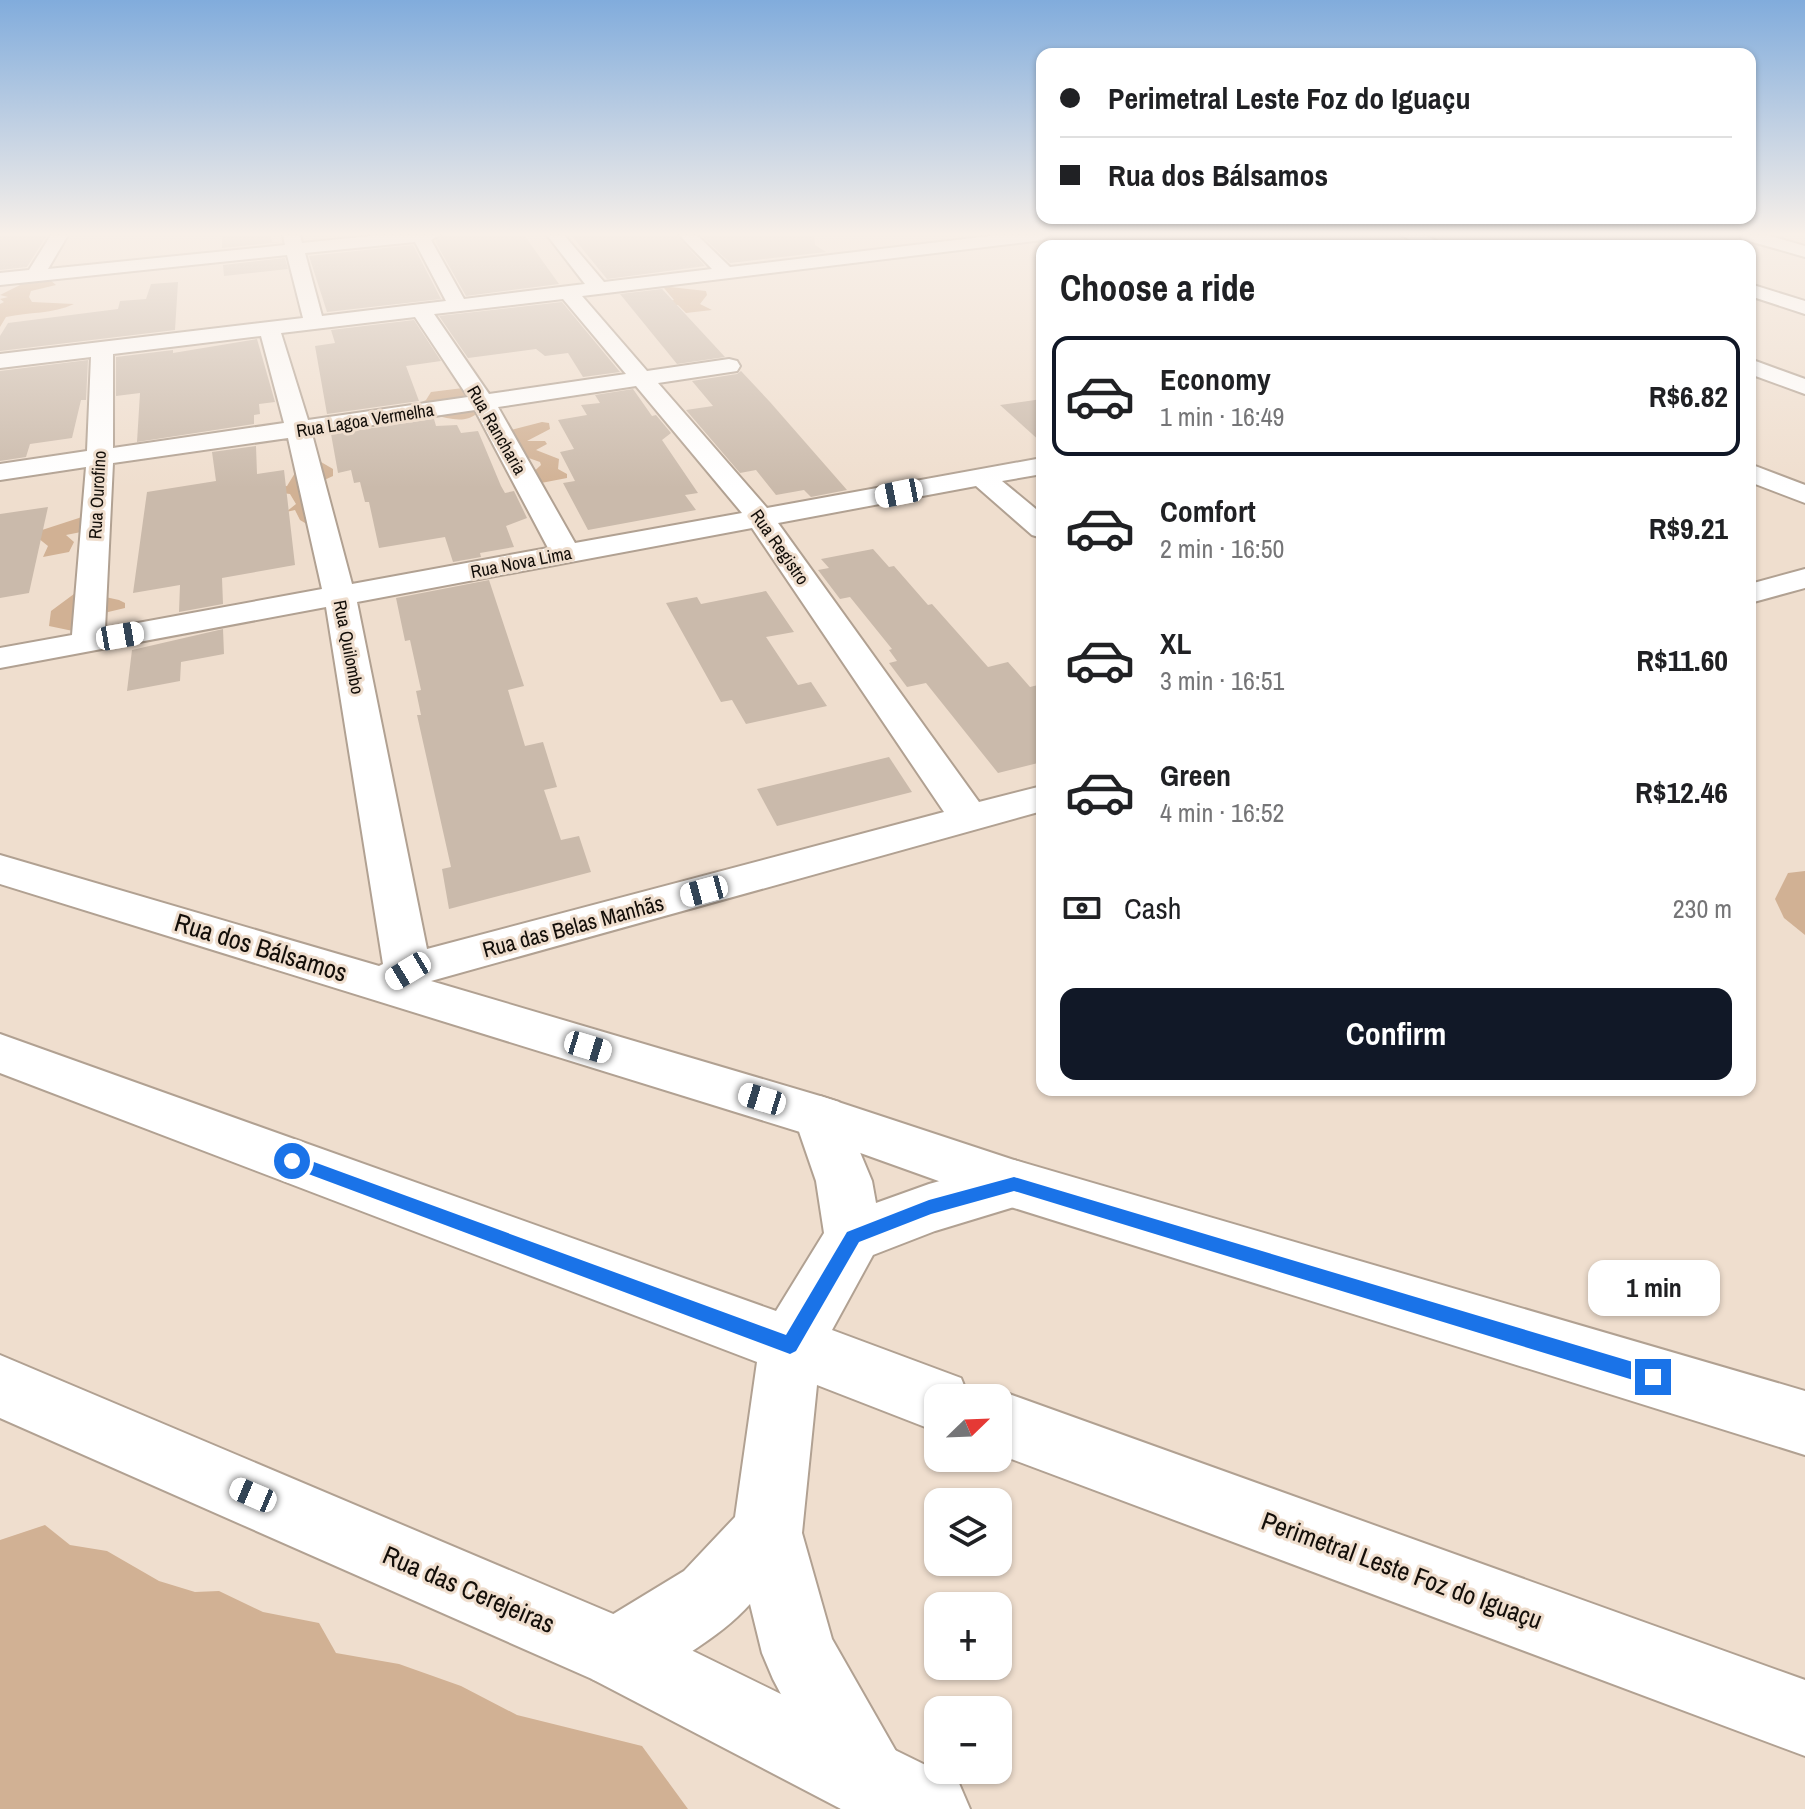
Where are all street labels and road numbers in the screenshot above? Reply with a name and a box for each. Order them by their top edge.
street label: Rua Rancharia [461,381,533,479]
street label: Rua Lagoa Vermelha [295,397,435,443]
street label: Rua Ourofino [82,450,112,540]
street label: Rua Registro [745,504,815,590]
street label: Rua Nova Lima [468,540,574,584]
street label: Rua Quilombo [328,598,370,696]
street label: Rua das Belas Manhãs [479,887,667,965]
street label: Rua dos Bálsamos [170,904,352,990]
street label: Perimetral Leste Foz do Iguaçu [1257,1503,1547,1637]
street label: Rua das Cerejeiras [378,1537,560,1641]

